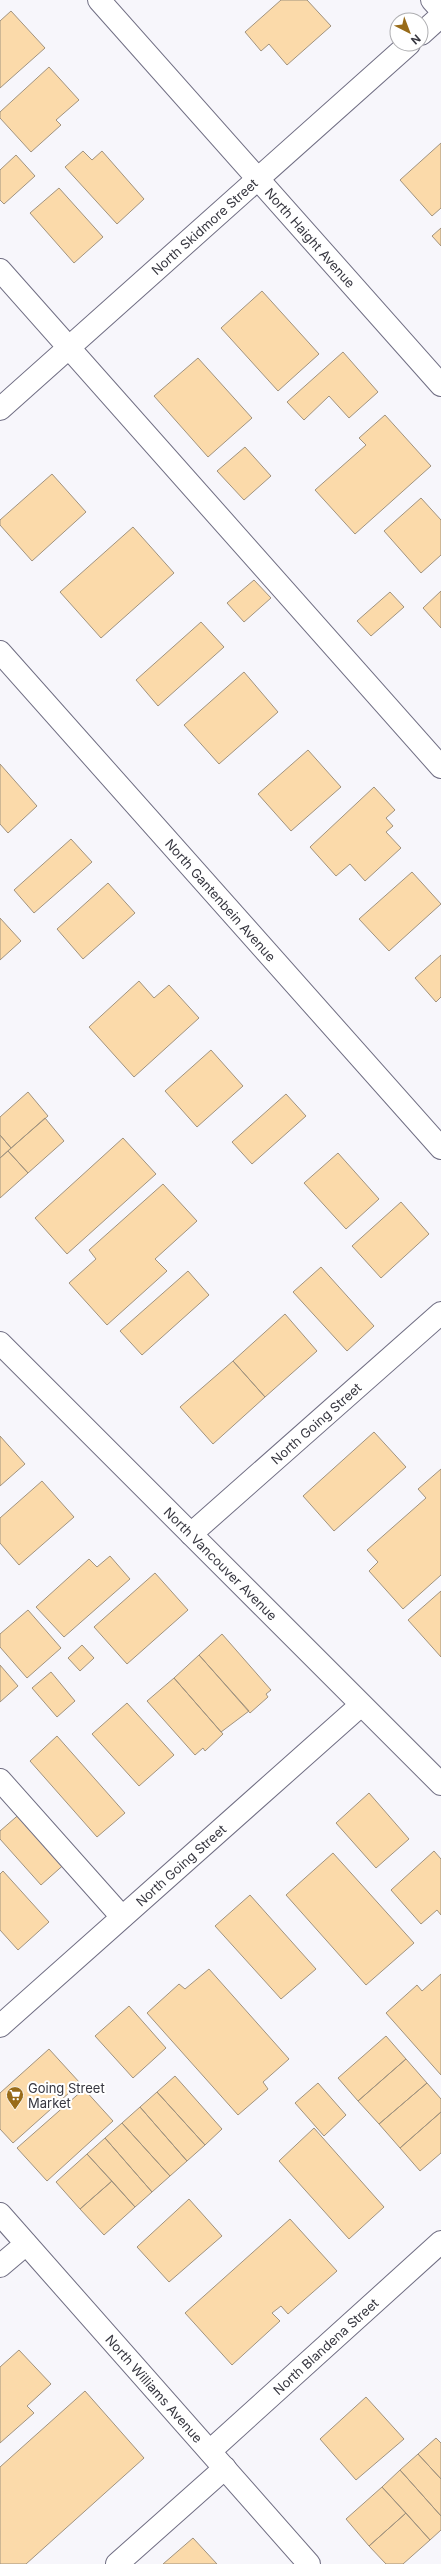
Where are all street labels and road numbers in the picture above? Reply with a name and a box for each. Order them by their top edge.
street label: North Skidmore Street [148,175,261,278]
street label: North Haight Avenue [262,185,359,291]
street label: North Gantenbein Avenue [162,836,279,965]
street label: North Going Street [268,1379,365,1467]
street label: North Vancouver Avenue [161,1504,281,1624]
street label: North Going Street [133,1821,229,1909]
street label: North Blandena Street [270,2295,381,2398]
street label: North Williams Avenue [102,2331,206,2446]

